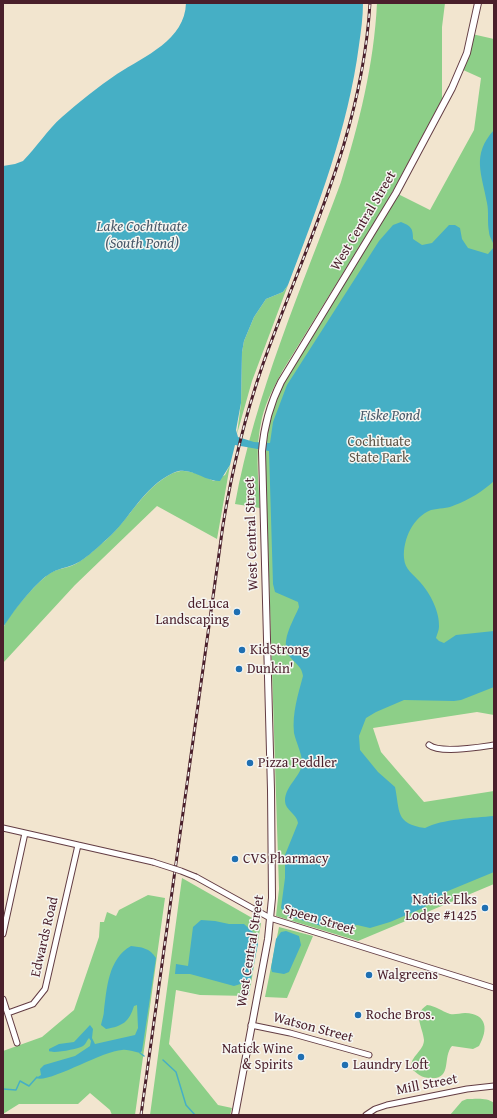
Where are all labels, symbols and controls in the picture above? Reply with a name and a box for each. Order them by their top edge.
street label: West Central Street [328,168,400,274]
water label: Lake Cochituate (South Pond) [97,218,187,253]
water label: Fiske Pond [360,407,420,425]
park label: Cochituate State Park [347,434,411,466]
street label: West Central Street [242,477,262,591]
place label: deLuca Landscaping [156,596,229,628]
marker: deLuca Landscaping [232,607,242,617]
place label: KidStrong [250,642,309,658]
marker: KidStrong [237,645,247,655]
place label: Dunkin' [247,661,293,677]
marker: Dunkin' [234,664,244,674]
place label: Pizza Peddler [258,755,337,771]
marker: Pizza Peddler [245,758,255,768]
place label: CVS Pharmacy [243,851,329,867]
marker: CVS Pharmacy [230,854,240,864]
place label: Natick Elks Lodge #1425 [405,892,477,924]
street label: West Central Street [234,894,268,1008]
street label: Edwards Road [28,895,62,979]
street label: Speen Street [281,901,357,939]
marker: Natick Elks Lodge #1425 [480,903,490,913]
place label: Walgreens [377,967,438,983]
marker: Walgreens [364,970,374,980]
place label: Roche Bros. [366,1007,434,1023]
street label: Watson Street [271,1009,355,1047]
marker: Roche Bros. [353,1010,363,1020]
place label: Natick Wine & Spirits [222,1041,293,1074]
marker: Natick Wine & Spirits [296,1052,306,1062]
place label: Laundry Loft [353,1057,429,1073]
marker: Laundry Loft [340,1060,350,1070]
street label: Mill Street [395,1071,459,1099]

